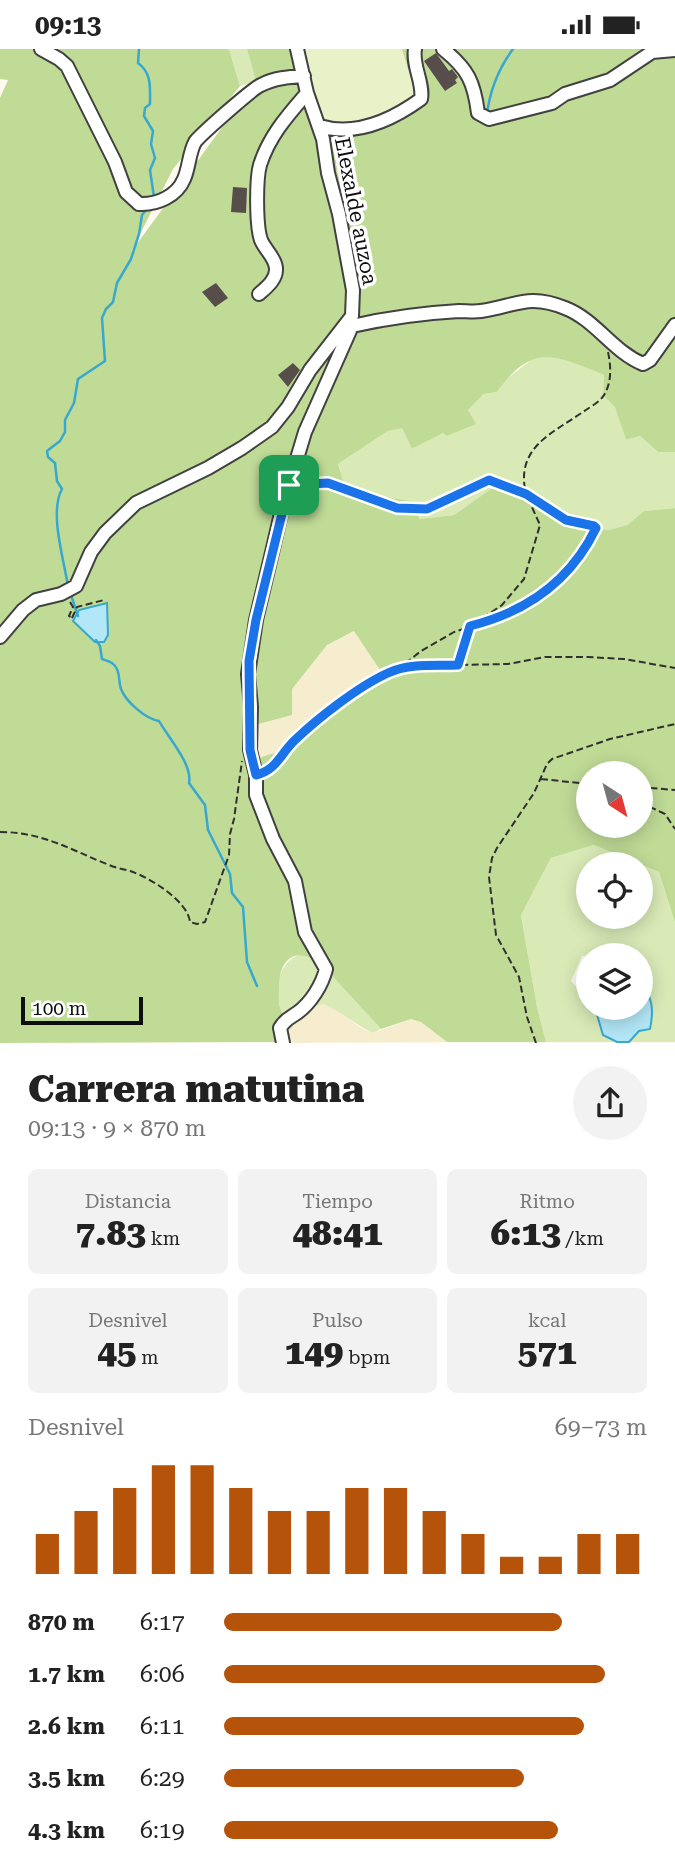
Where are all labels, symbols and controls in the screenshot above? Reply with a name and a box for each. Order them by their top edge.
text: 09:13 [35,10,101,40]
street label: Elexalde auzoa [330,135,382,287]
pin [259,455,319,515]
icon: arrive [270,466,308,504]
north arrow [576,761,653,838]
map controls [576,761,653,1020]
button: locate [576,852,653,929]
button: layers [576,943,653,1020]
scale bar [21,994,144,1025]
text: 100 m [32,997,86,1020]
button: share [573,1066,647,1140]
text: Carrera matutina [28,1067,364,1111]
text: 09:13 · 9 × 870 m [28,1115,206,1142]
text: Distancia [85,1190,171,1213]
text: Tiempo [302,1190,373,1213]
text: Ritmo [519,1190,575,1213]
text: 7.83 [76,1213,146,1254]
text: 48:41 [292,1213,383,1254]
text: 6:13 [490,1213,561,1254]
text: km [146,1227,180,1250]
text: /km [561,1227,604,1250]
text: Desnivel [88,1309,167,1332]
text: Pulso [312,1309,363,1332]
text: kcal [528,1309,566,1332]
text: 45 [97,1332,136,1373]
text: 149 [285,1332,343,1373]
text: 571 [518,1332,577,1373]
text: m [136,1346,159,1369]
text: bpm [343,1346,390,1369]
text: Desnivel [28,1414,124,1441]
text: 69–73 m [555,1414,647,1441]
text: 870 m [28,1609,95,1636]
text: 6:17 [140,1609,185,1636]
text: 1.7 km [28,1661,105,1688]
text: 6:06 [140,1661,185,1688]
text: 2.6 km [28,1713,105,1740]
text: 6:11 [140,1713,185,1740]
text: 3.5 km [28,1765,105,1792]
text: 6:29 [140,1765,185,1792]
text: 4.3 km [28,1817,105,1844]
text: 6:19 [140,1817,185,1844]

